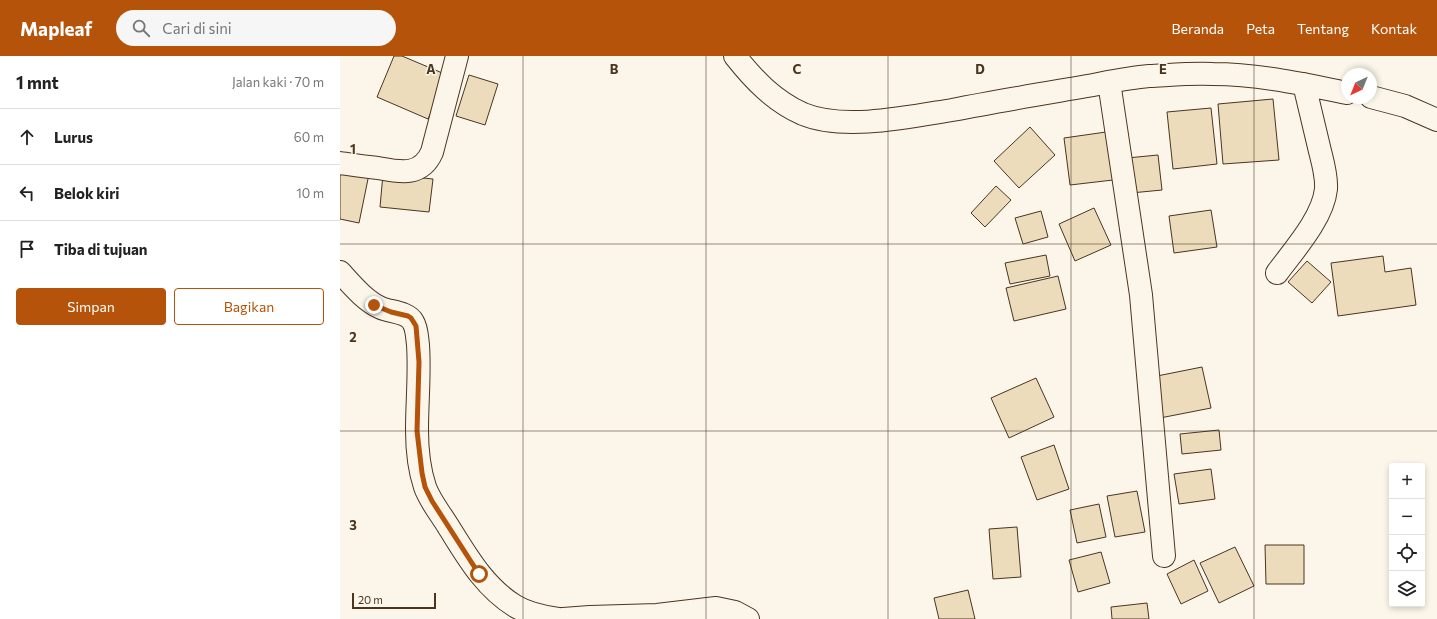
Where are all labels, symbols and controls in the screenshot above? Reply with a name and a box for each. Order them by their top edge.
search box [116,10,396,46]
text: Mapleaf [20,17,92,40]
icon: search [130,17,152,39]
text: Cari di sini [162,19,232,37]
text: Beranda [1172,20,1224,37]
text: Peta [1246,20,1275,37]
text: Tentang [1297,20,1349,37]
text: Kontak [1371,20,1417,37]
text: A [426,61,436,77]
text: B [610,61,619,77]
text: C [793,61,802,77]
text: D [975,61,985,77]
text: E [1159,61,1167,77]
north arrow [1341,68,1377,104]
text: 1 mnt [16,72,59,93]
text: Jalan kaki · 70 m [232,74,324,90]
icon: ahead [16,126,38,148]
text: Lurus [54,128,93,146]
text: 60 m [294,129,324,145]
text: 1 [350,141,356,157]
icon: left [16,182,38,204]
text: Belok kiri [54,184,120,202]
text: 10 m [296,185,324,201]
icon: arrive [16,238,38,260]
text: Tiba di tujuan [54,240,148,258]
button: Simpan [16,288,166,325]
button: Bagikan [174,288,324,325]
route end [365,296,383,314]
text: 2 [349,329,357,345]
map controls [1389,463,1425,607]
button: + [1389,463,1425,499]
button: − [1389,499,1425,535]
text: 3 [349,517,357,533]
button: locate [1389,535,1425,571]
route start [470,565,488,583]
button: layers [1389,571,1425,607]
scale bar [352,591,436,610]
text: 20 m [358,593,383,606]

